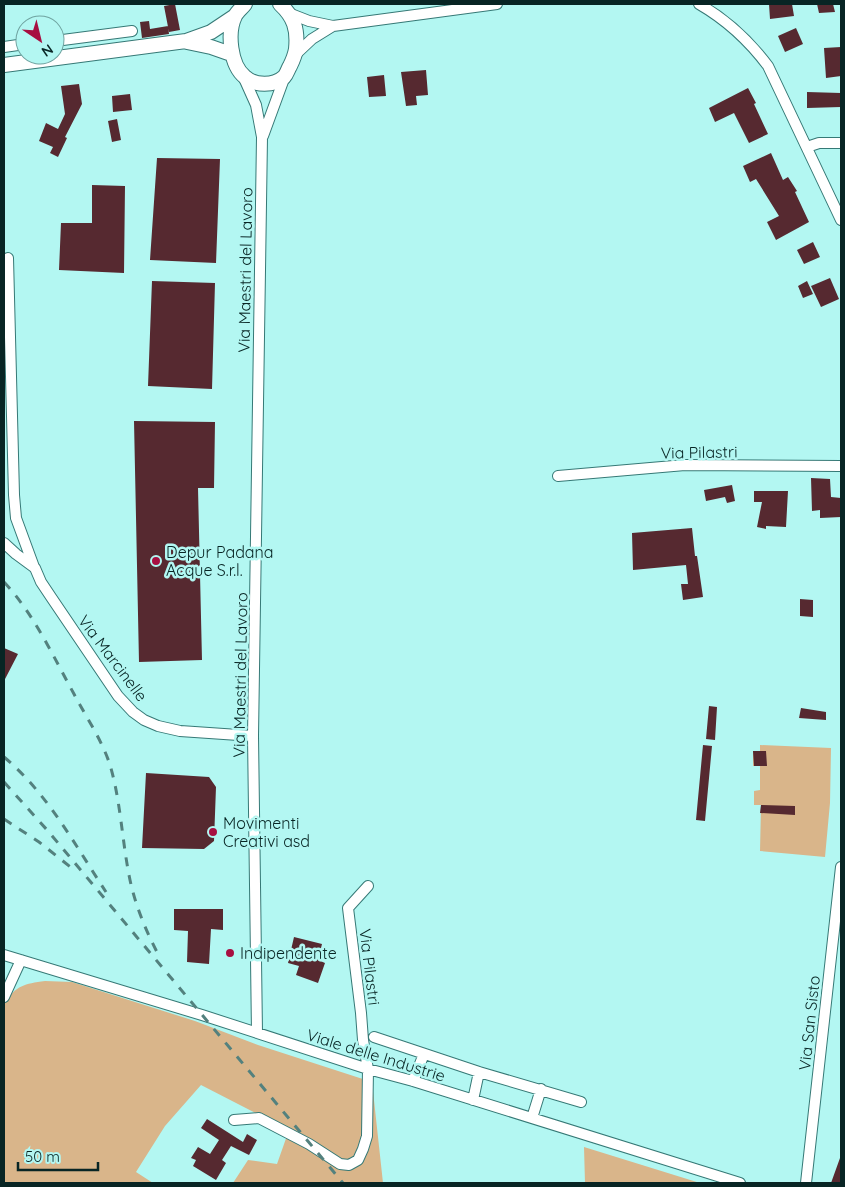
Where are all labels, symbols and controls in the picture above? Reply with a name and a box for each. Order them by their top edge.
north arrow [15,15,65,65]
text: N [38,40,57,61]
street label: Via Maestri del Lavoro [234,187,256,353]
street label: Via Pilastri [660,441,738,463]
place label: Depur Padana Acque S.r.l. [166,542,274,580]
marker: Depur Padana Acque S.r.l. [150,555,162,567]
street label: Via Maestri del Lavoro [229,592,251,758]
street label: Via Marcinelle [74,611,152,705]
place label: Movimenti Creativi asd [223,813,310,851]
marker: Movimenti Creativi asd [207,826,219,838]
street label: Via Pilastri [355,928,385,1006]
place label: Indipendente [240,943,337,963]
marker: Indipendente [224,947,236,959]
street label: Via San Sisto [794,975,824,1071]
street label: Viale delle Industrie [304,1024,448,1086]
scale bar [18,1140,98,1172]
text: 50 m [25,1147,60,1166]

